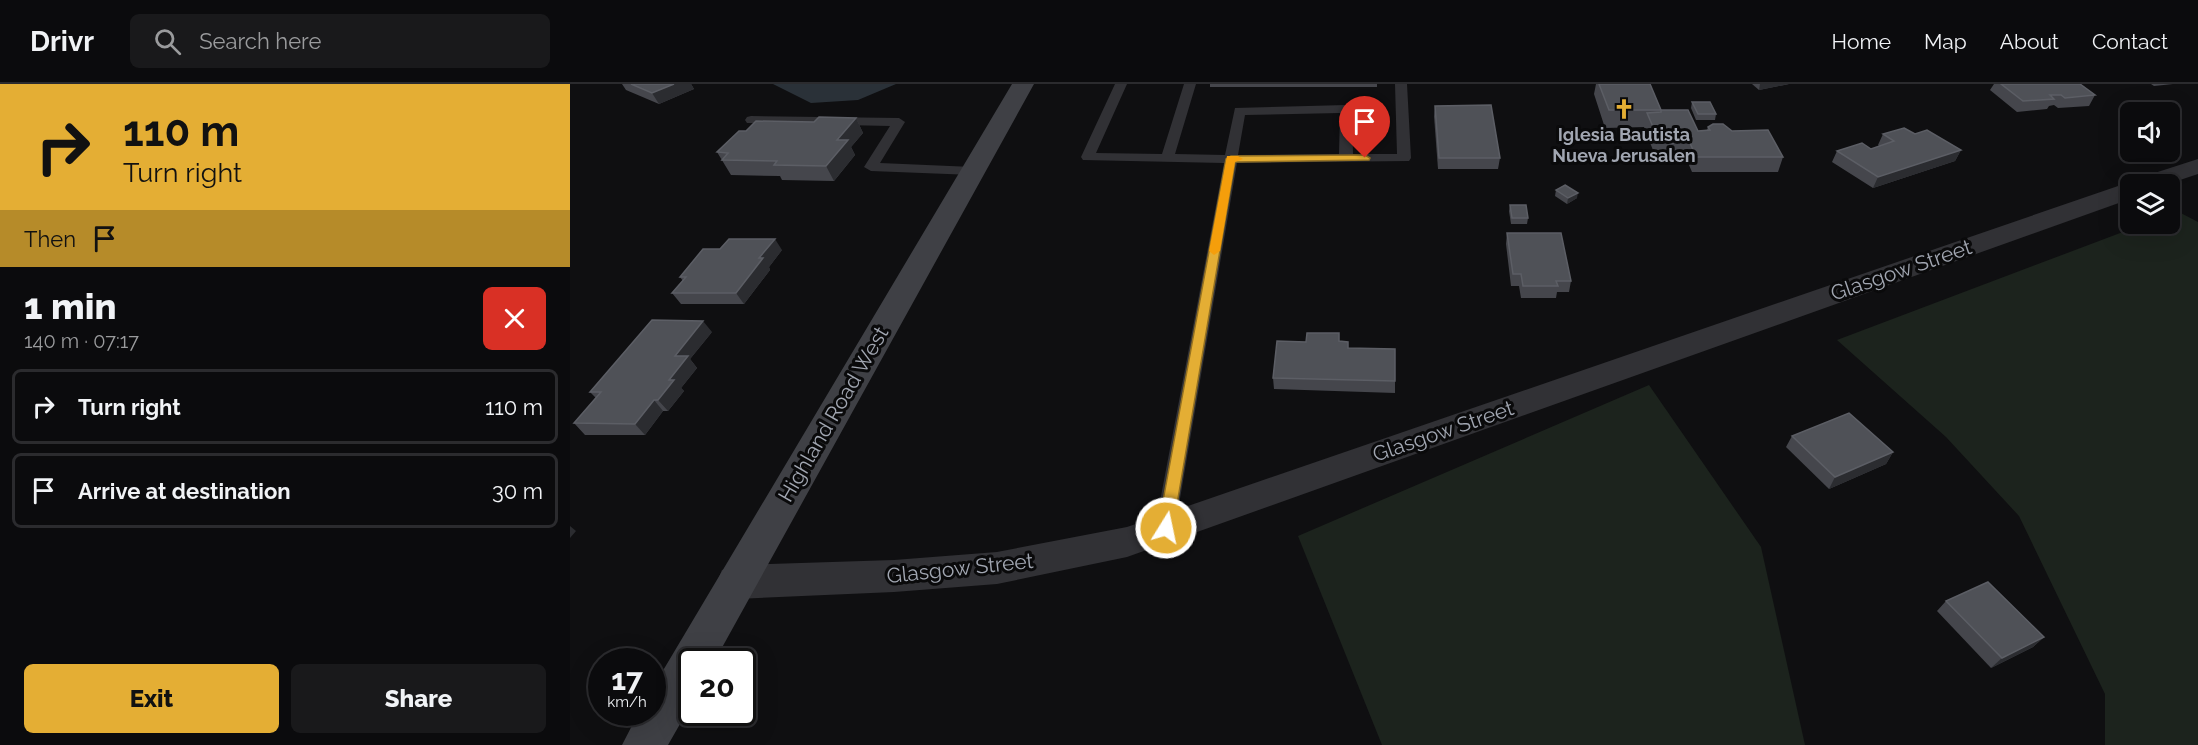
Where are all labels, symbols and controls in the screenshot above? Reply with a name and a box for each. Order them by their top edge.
search box [130,14,550,68]
text: Drivr [30,25,94,58]
icon: search [151,25,184,58]
text: Search here [199,28,321,54]
text: Home [1832,29,1891,54]
text: Map [1924,29,1967,54]
text: About [2000,29,2059,54]
text: Contact [2092,29,2168,54]
pin [1339,96,1390,158]
church icon: Iglesia Bautista Nueva Jerusalen [1612,97,1636,121]
map controls [2120,102,2180,234]
button: sound [2120,102,2180,162]
icon: arrive [1348,105,1381,138]
text: 110 m [123,107,239,156]
icon: right [24,108,102,186]
place label: Iglesia Bautista Nueva Jerusalen [1552,124,1696,166]
text: Turn right [123,157,242,188]
button: layers [2120,174,2180,234]
icon: arrive [88,222,121,255]
text: Then [24,226,76,252]
street label: Glasgow Street [1827,234,1975,306]
text: 1 min [24,285,116,327]
button: close [483,287,546,350]
street label: Highland Road West [773,322,893,506]
text: 140 m · 07:17 [24,329,139,353]
icon: right [27,390,60,423]
text: Turn right [78,394,181,420]
text: 110 m [485,394,543,420]
street label: Glasgow Street [1369,395,1517,467]
icon: arrive [27,474,60,507]
text: Arrive at destination [78,478,291,504]
text: 30 m [492,478,543,504]
position arrow [1134,496,1198,560]
street label: Glasgow Street [885,548,1035,588]
speed limit sign: 20 [678,648,756,726]
text: 17 [611,662,643,697]
button: Exit [24,664,279,733]
button: Share [291,664,546,733]
text: km/h [607,693,647,711]

